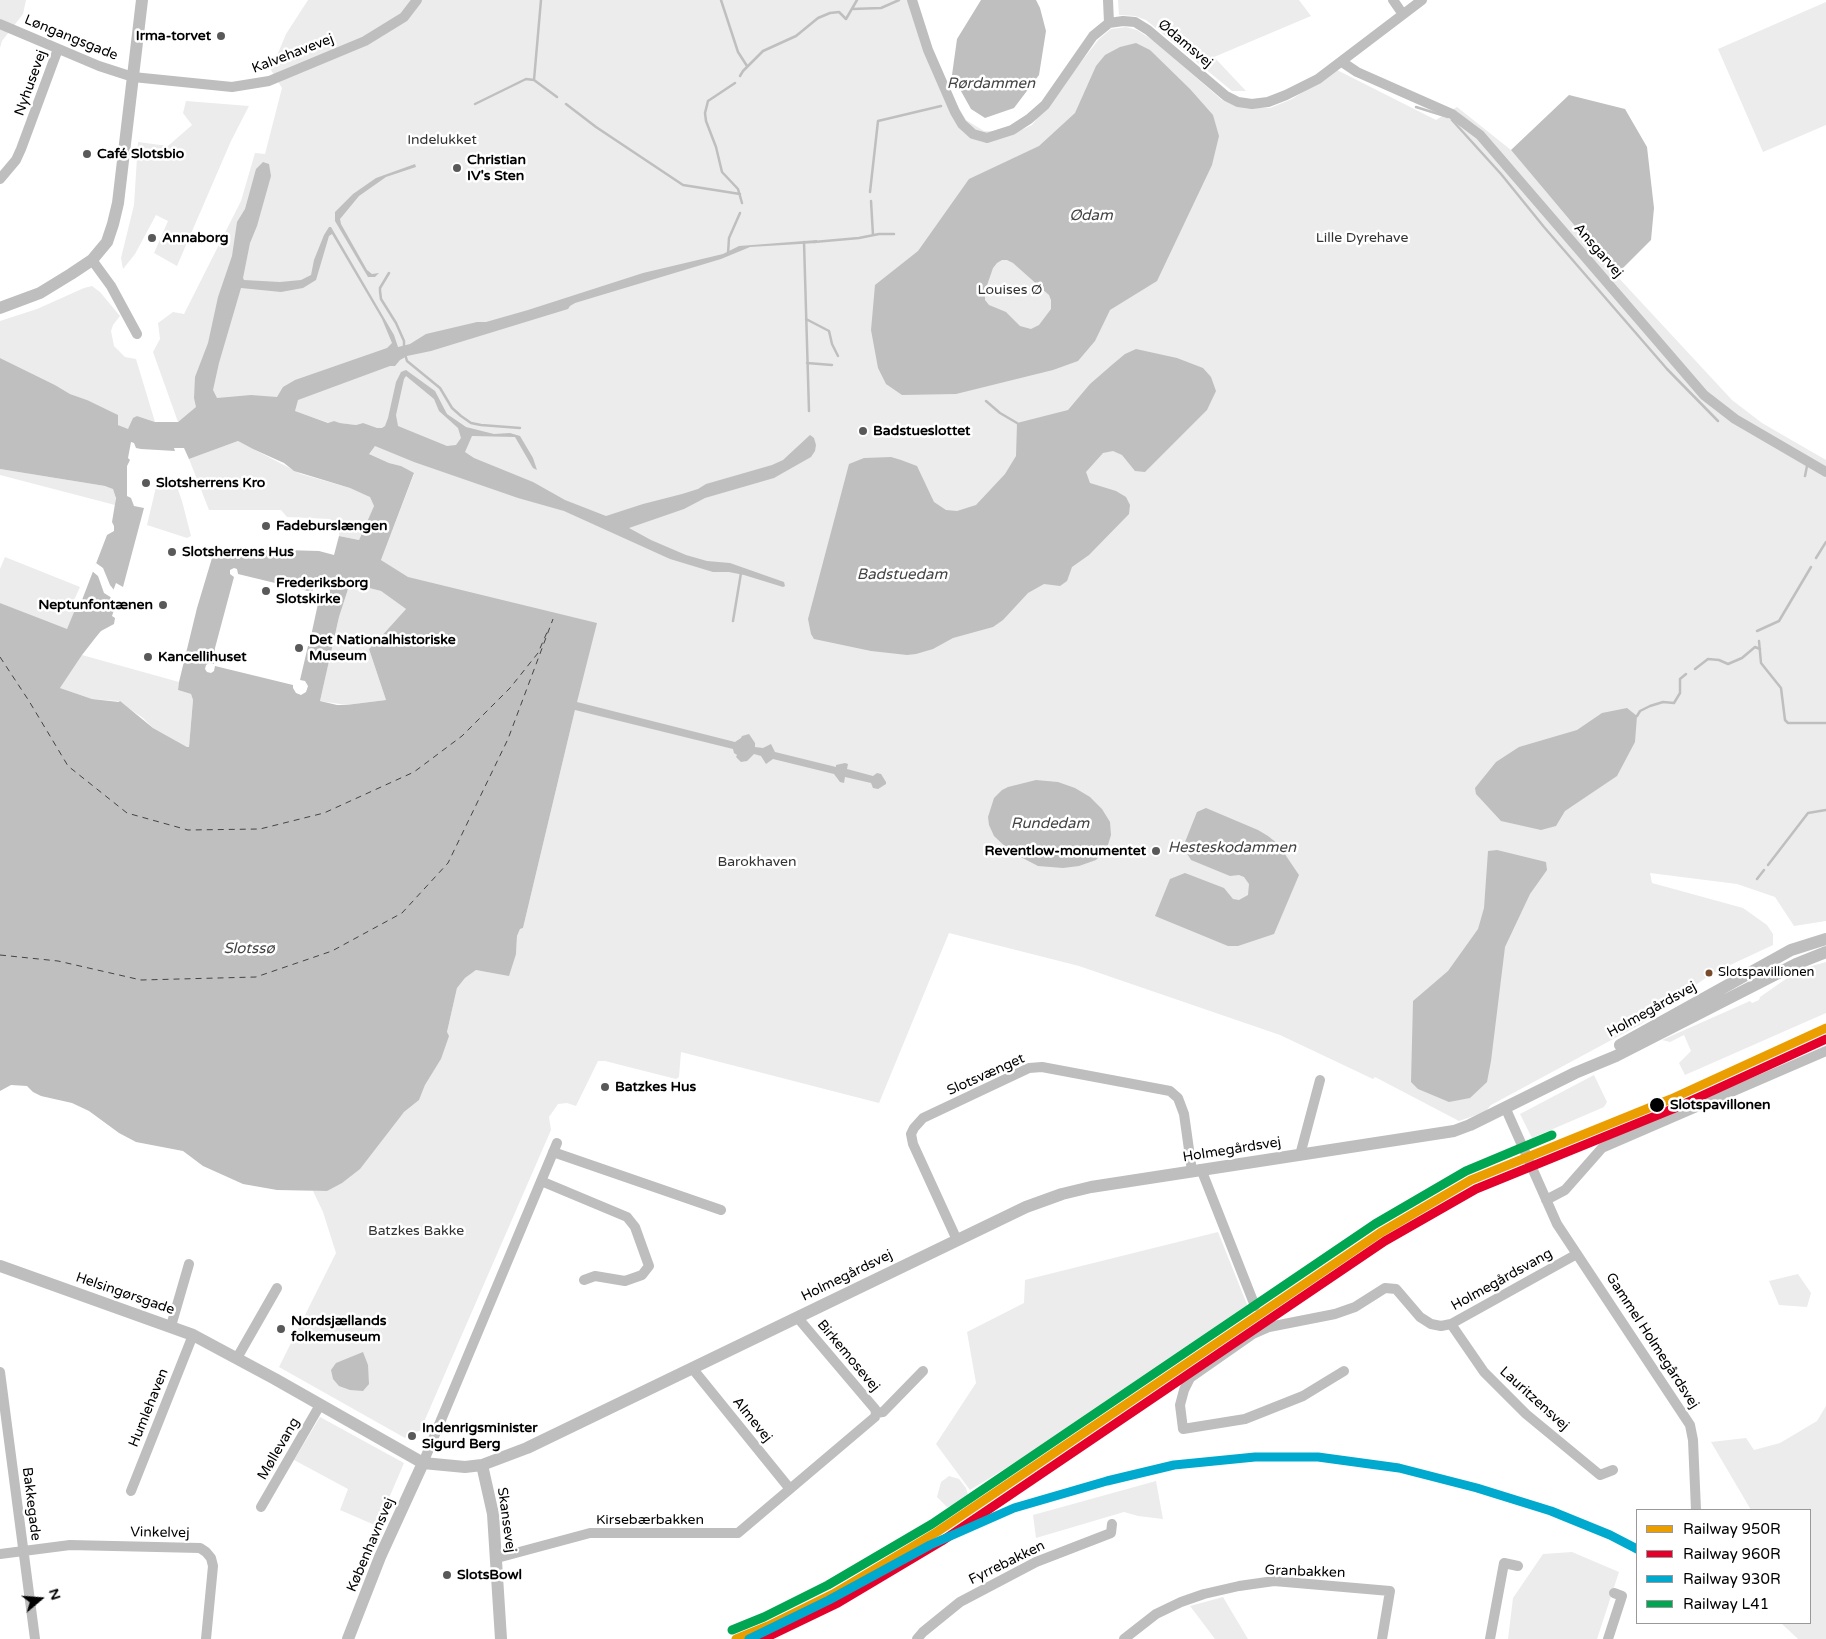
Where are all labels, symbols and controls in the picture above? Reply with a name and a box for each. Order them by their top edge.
street label: Løngangsgade [22,12,120,64]
street label: Ødamsvej [1154,16,1216,72]
place label: Irma-torvet [136,28,211,44]
marker: Irma-torvet [215,30,227,42]
street label: Kalvehavevej [250,31,336,77]
street label: Nyhusevej [11,48,51,118]
water label: Rørdammen [947,75,1035,93]
park label: Indelukket [407,132,477,148]
place label: Café Slotsbio [97,146,184,162]
marker: Café Slotsbio [81,148,93,160]
place label: Christian IV's Sten [467,152,526,184]
marker: Christian IV's Sten [451,162,463,174]
water label: Ødam [1069,207,1113,225]
street label: Ansgarvej [1570,220,1626,282]
place label: Annaborg [162,230,229,246]
park label: Lille Dyrehave [1316,230,1408,246]
marker: Annaborg [146,232,158,244]
park label: Louises Ø [978,282,1042,298]
place label: Badstueslottet [873,423,970,439]
marker: Badstueslottet [857,425,869,437]
place label: Slotsherrens Kro [156,475,265,491]
marker: Slotsherrens Kro [140,477,152,489]
place label: Fadeburslængen [276,518,388,534]
marker: Fadeburslængen [260,520,272,532]
place label: Slotsherrens Hus [182,544,294,560]
marker: Slotsherrens Hus [166,546,178,558]
water label: Badstuedam [857,566,947,584]
place label: Frederiksborg Slotskirke [276,575,368,608]
marker: Frederiksborg Slotskirke [260,585,272,597]
place label: Neptunfontænen [38,597,153,613]
marker: Neptunfontænen [157,599,169,611]
place label: Det Nationalhistoriske Museum [309,632,456,664]
marker: Det Nationalhistoriske Museum [293,642,305,654]
place label: Kancellihuset [158,649,247,665]
marker: Kancellihuset [142,651,154,663]
water label: Rundedam [1011,815,1089,833]
water label: Hesteskodammen [1168,839,1296,857]
place label: Reventlow-monumentet [985,843,1146,859]
marker: Reventlow-monumentet [1150,845,1162,857]
park label: Barokhaven [718,854,796,870]
water label: Slotssø [223,940,275,958]
place label: Slotspavillionen [1718,965,1815,981]
marker: Slotspavillionen [1704,968,1714,978]
street label: Holmegårdsvej [1605,979,1699,1041]
street label: Slotsvænget [945,1050,1027,1100]
place label: Batzkes Hus [615,1079,696,1095]
marker: Batzkes Hus [599,1081,611,1093]
marker: Slotspavillonen [1648,1096,1666,1114]
place label: Slotspavillonen [1670,1097,1770,1113]
street label: Holmegårdsvej [1182,1134,1282,1166]
park label: Batzkes Bakke [368,1223,464,1239]
street label: Holmegårdsvang [1448,1245,1556,1315]
street label: Holmegårdsvej [799,1247,895,1305]
street label: Helsingørsgade [73,1269,177,1319]
street label: Gammel Holmegårdsvej [1602,1270,1702,1412]
place label: Nordsjællands folkemuseum [291,1313,386,1345]
street label: Birkemosevej [813,1317,883,1395]
marker: Nordsjællands folkemuseum [275,1323,287,1335]
street label: Lauritzensvej [1496,1363,1572,1435]
street label: Humlehaven [126,1366,172,1450]
street label: Almevej [729,1394,775,1446]
street label: Møllevang [254,1415,304,1483]
place label: Indenrigsminister Sigurd Berg [422,1420,538,1452]
marker: Indenrigsminister Sigurd Berg [406,1430,418,1442]
street label: Bakkegade [18,1466,44,1542]
street label: Skansevej [493,1486,519,1554]
street label: Københavnsvej [344,1495,398,1595]
legend [1636,1509,1811,1624]
street label: Kirsebærbakken [596,1512,704,1528]
text: Railway 950R [1683,1520,1781,1538]
street label: Vinkelvej [130,1524,190,1542]
street label: Fyrrebakken [966,1537,1048,1589]
text: Railway 960R [1683,1545,1781,1563]
street label: Granbakken [1264,1562,1346,1582]
place label: SlotsBowl [457,1567,522,1583]
marker: SlotsBowl [441,1569,453,1581]
text: Railway 930R [1683,1570,1781,1588]
north arrow [15,1574,65,1624]
text: N [45,1586,65,1602]
text: Railway L41 [1683,1595,1769,1613]

